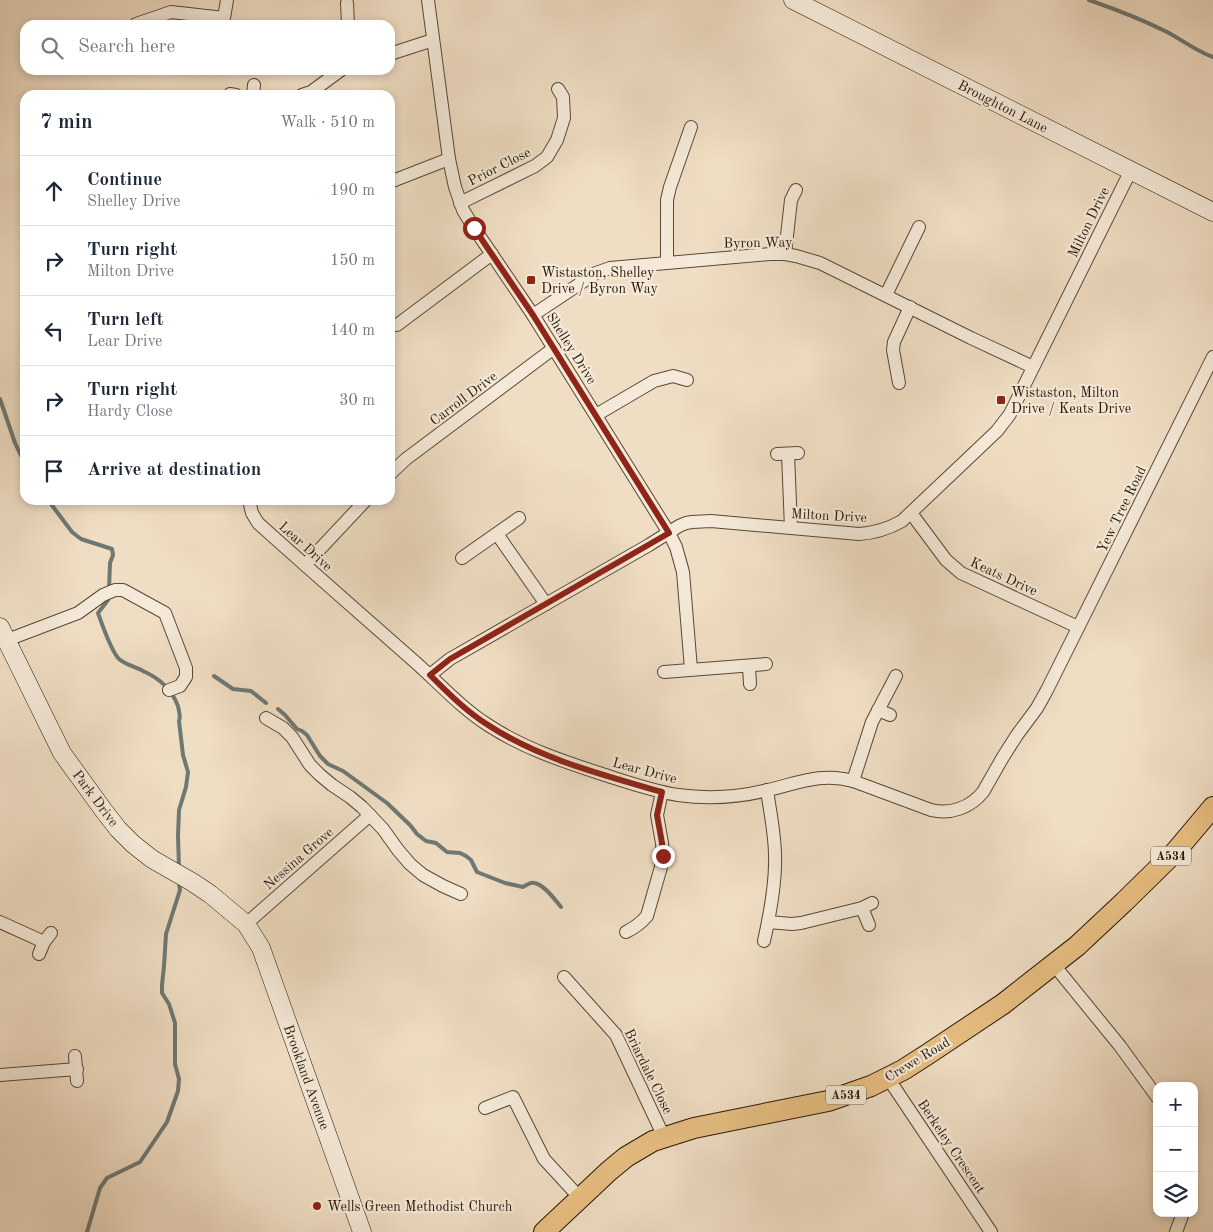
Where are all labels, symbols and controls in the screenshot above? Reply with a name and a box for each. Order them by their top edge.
search box [20,20,395,75]
icon: search [38,34,66,62]
text: Search here [78,38,175,57]
street label: Broughton Lane [955,78,1050,136]
text: 7 min [40,112,93,133]
text: Walk · 510 m [280,115,375,131]
street label: Prior Close [466,145,533,189]
text: Continue [87,171,162,190]
icon: ahead [40,177,68,205]
text: 190 m [330,183,375,199]
street label: Milton Drive [1066,185,1112,260]
text: Shelley Drive [87,194,180,210]
route start [463,217,486,240]
street label: Byron Way [723,235,793,251]
text: Turn right [87,241,177,260]
icon: right [40,247,68,275]
text: 150 m [330,253,375,269]
text: Milton Drive [87,264,174,280]
place label: Wistaston, Shelley Drive / Byron Way [541,266,659,296]
marker: Wistaston, Shelley Drive / Byron Way [525,274,537,286]
street label: Shelley Drive [544,310,599,387]
text: Turn left [87,311,164,330]
icon: left [40,317,68,345]
text: 140 m [330,323,375,339]
text: Lear Drive [87,334,162,350]
street label: Carroll Drive [428,369,500,428]
text: Turn right [87,381,177,400]
place label: Wistaston, Milton Drive / Keats Drive [1011,386,1131,416]
icon: right [40,387,68,415]
text: 30 m [339,393,375,409]
marker: Wistaston, Milton Drive / Keats Drive [995,394,1007,406]
text: Hardy Close [87,404,173,420]
icon: arrive [40,457,68,485]
text: Arrive at destination [87,461,261,480]
street label: Yew Tree Road [1095,464,1149,555]
street label: Milton Drive [791,507,867,525]
street label: Lear Drive [276,519,335,574]
street label: Keats Drive [968,555,1039,599]
street label: Lear Drive [611,756,678,786]
street label: Park Drive [70,768,121,829]
street label: Nessina Grove [261,825,336,893]
route end [652,845,675,868]
road number: A534 [1151,846,1191,866]
street label: Brookland Avenue [281,1023,332,1132]
street label: Briardale Close [621,1027,675,1116]
street label: Crewe Road [882,1035,953,1085]
map controls [1153,1082,1198,1217]
button: + [1153,1082,1198,1127]
road number: A534 [826,1086,866,1104]
street label: Berkeley Crescent [915,1097,988,1196]
button: − [1153,1127,1198,1172]
button: layers [1153,1172,1198,1217]
marker: Wells Green Methodist Church [311,1200,323,1212]
place label: Wells Green Methodist Church [327,1200,513,1214]

